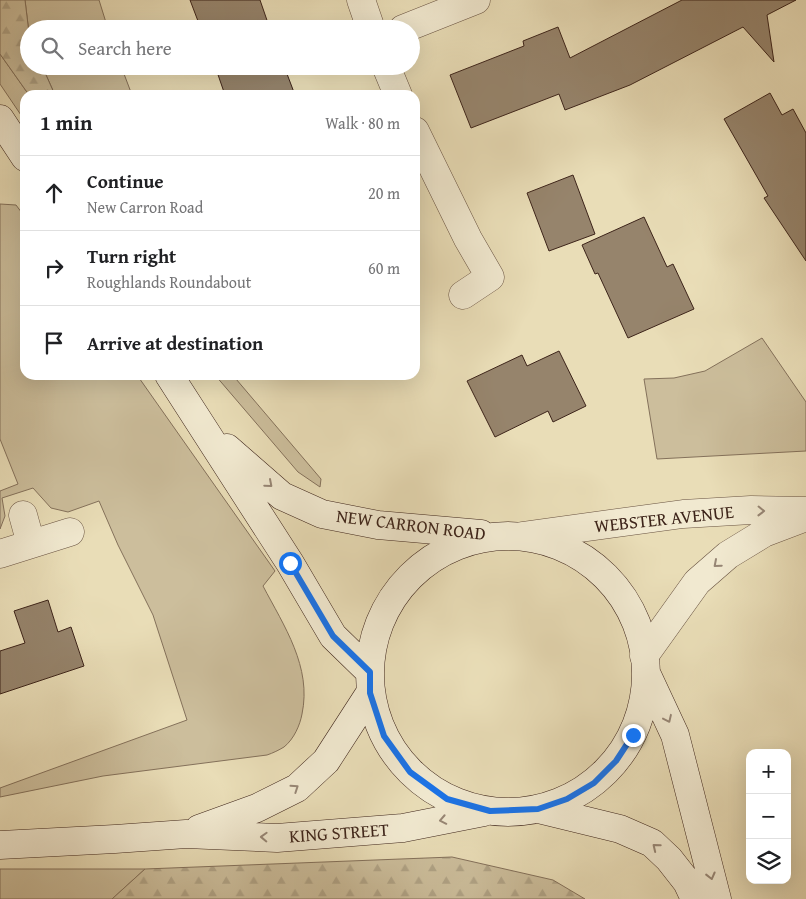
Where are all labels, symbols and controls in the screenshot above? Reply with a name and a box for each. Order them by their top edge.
search box [20,20,420,75]
icon: search [38,34,66,62]
text: Search here [78,34,172,62]
text: 1 min [40,107,92,138]
text: Walk · 80 m [325,111,400,135]
text: Continue [87,167,164,195]
icon: ahead [40,179,68,207]
text: 20 m [368,181,400,205]
text: New Carron Road [87,195,203,219]
text: Turn right [87,242,176,270]
icon: right [40,254,68,282]
text: 60 m [368,256,400,280]
text: Roughlands Roundabout [87,270,251,294]
icon: arrive [40,329,68,357]
text: Arrive at destination [87,329,263,357]
one-way arrow [263,478,272,487]
street label: WEBSTER AVENUE [593,498,735,539]
street label: NEW CARRON ROAD [335,502,487,547]
one-way arrow [758,505,766,516]
route start [279,552,302,575]
one-way arrow [714,558,723,567]
one-way arrow [661,714,672,723]
route end [622,724,645,747]
map controls [746,749,791,884]
button: + [746,749,791,794]
one-way arrow [289,785,299,794]
button: − [746,794,791,839]
one-way arrow [438,815,447,825]
street label: KING STREET [288,816,390,849]
one-way arrow [259,832,267,842]
button: layers [746,839,791,884]
one-way arrow [652,843,661,852]
one-way arrow [705,871,716,880]

